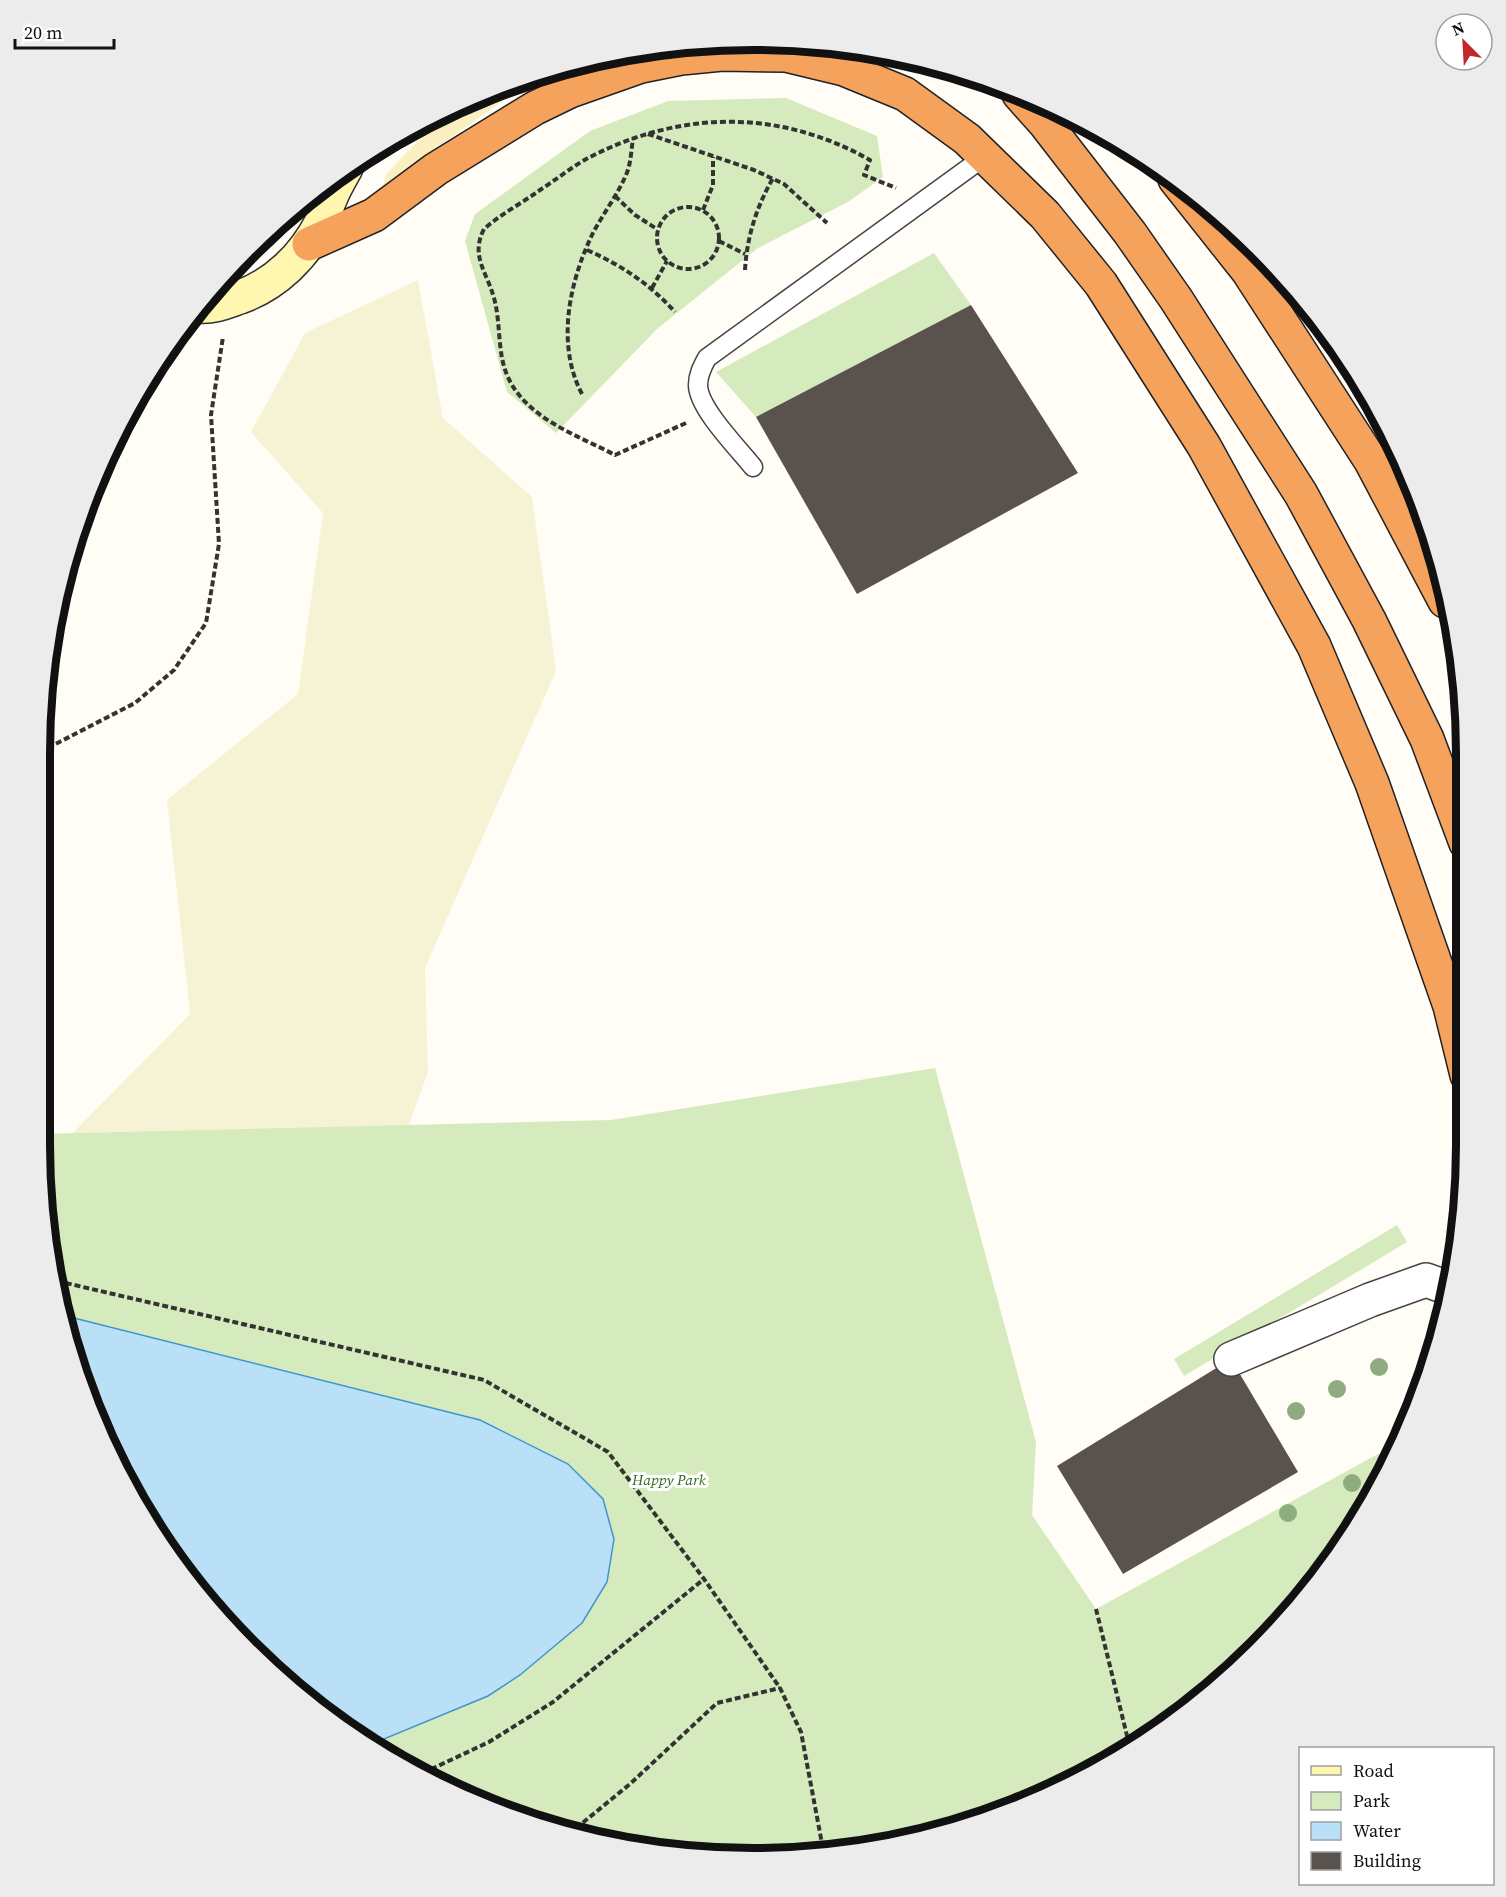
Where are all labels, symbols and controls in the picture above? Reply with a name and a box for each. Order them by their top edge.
scale bar [15,12,114,50]
north arrow [1434,12,1494,72]
text: N [1448,16,1468,41]
text: 20 m [24,20,62,45]
park label: Happy Park [631,1469,707,1490]
legend [1299,1747,1494,1885]
text: Road [1353,1758,1394,1783]
text: Park [1353,1788,1390,1813]
text: Water [1353,1818,1401,1843]
text: Building [1353,1848,1421,1873]

